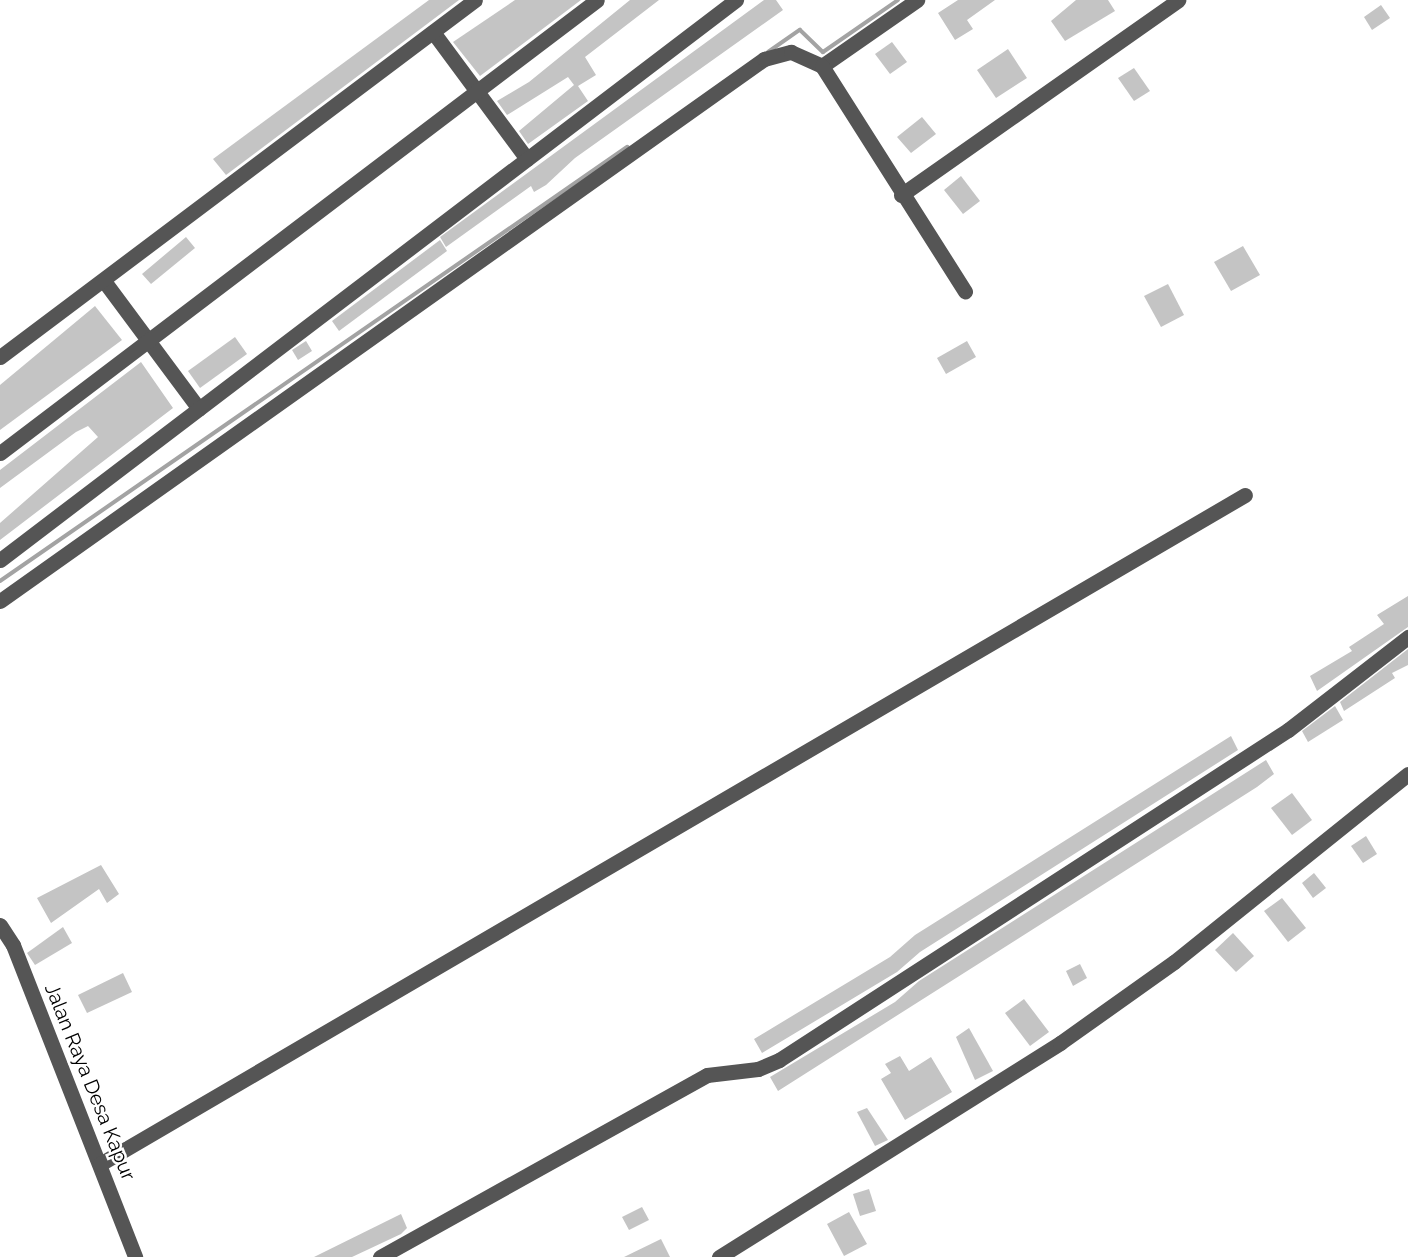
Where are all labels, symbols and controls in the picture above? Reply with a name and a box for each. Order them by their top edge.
street label: Jalan Raya Desa Kapur [40,980,140,1184]

